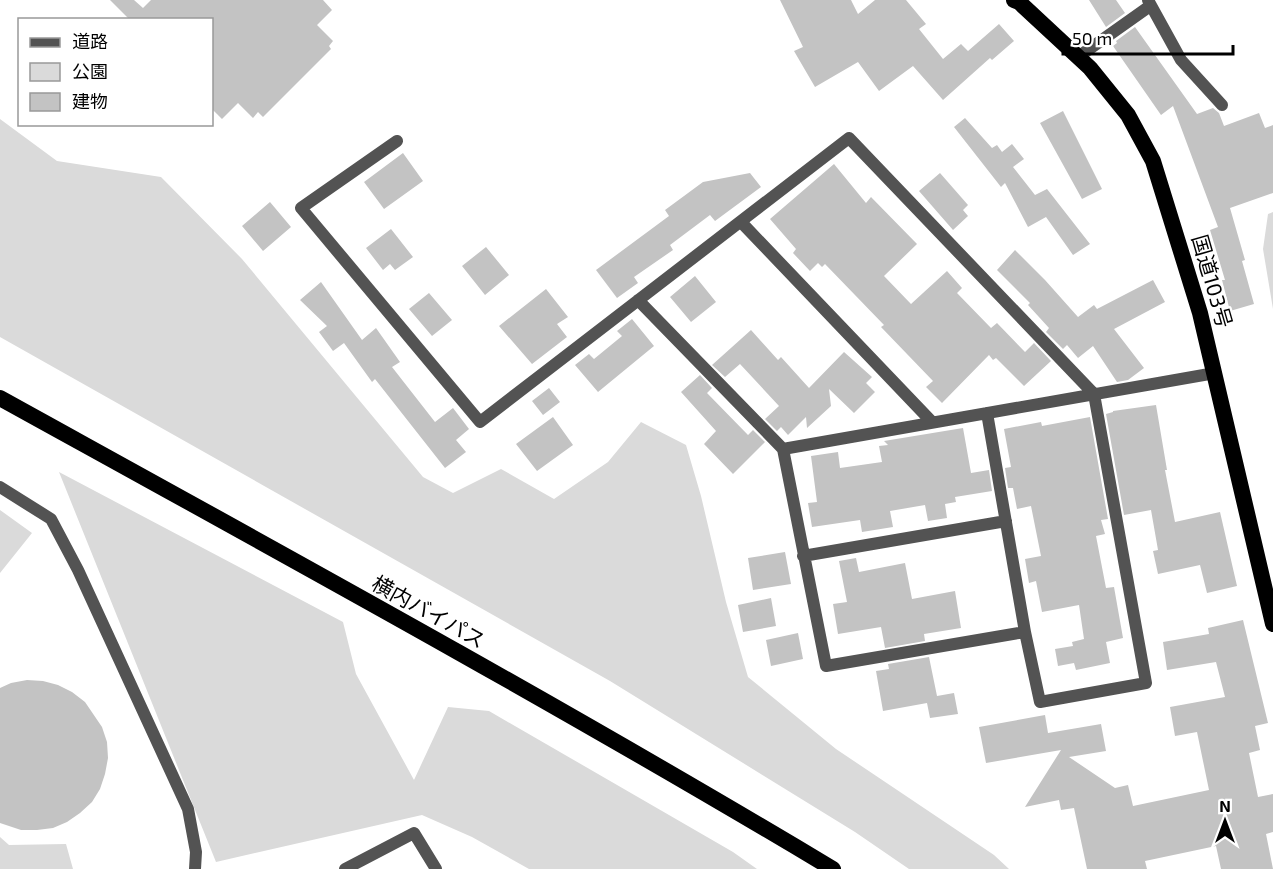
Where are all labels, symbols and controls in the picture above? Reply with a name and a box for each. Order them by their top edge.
legend [18,18,213,126]
scale bar [1063,18,1232,56]
text: 50 m [1072,27,1112,49]
text: 道路 [72,30,108,52]
text: 公園 [72,60,108,82]
text: 建物 [72,90,108,112]
street label: 国道103号 [1188,232,1238,330]
street label: 横内バイパス [368,570,490,652]
north arrow [1195,791,1255,851]
text: N [1219,796,1231,815]

